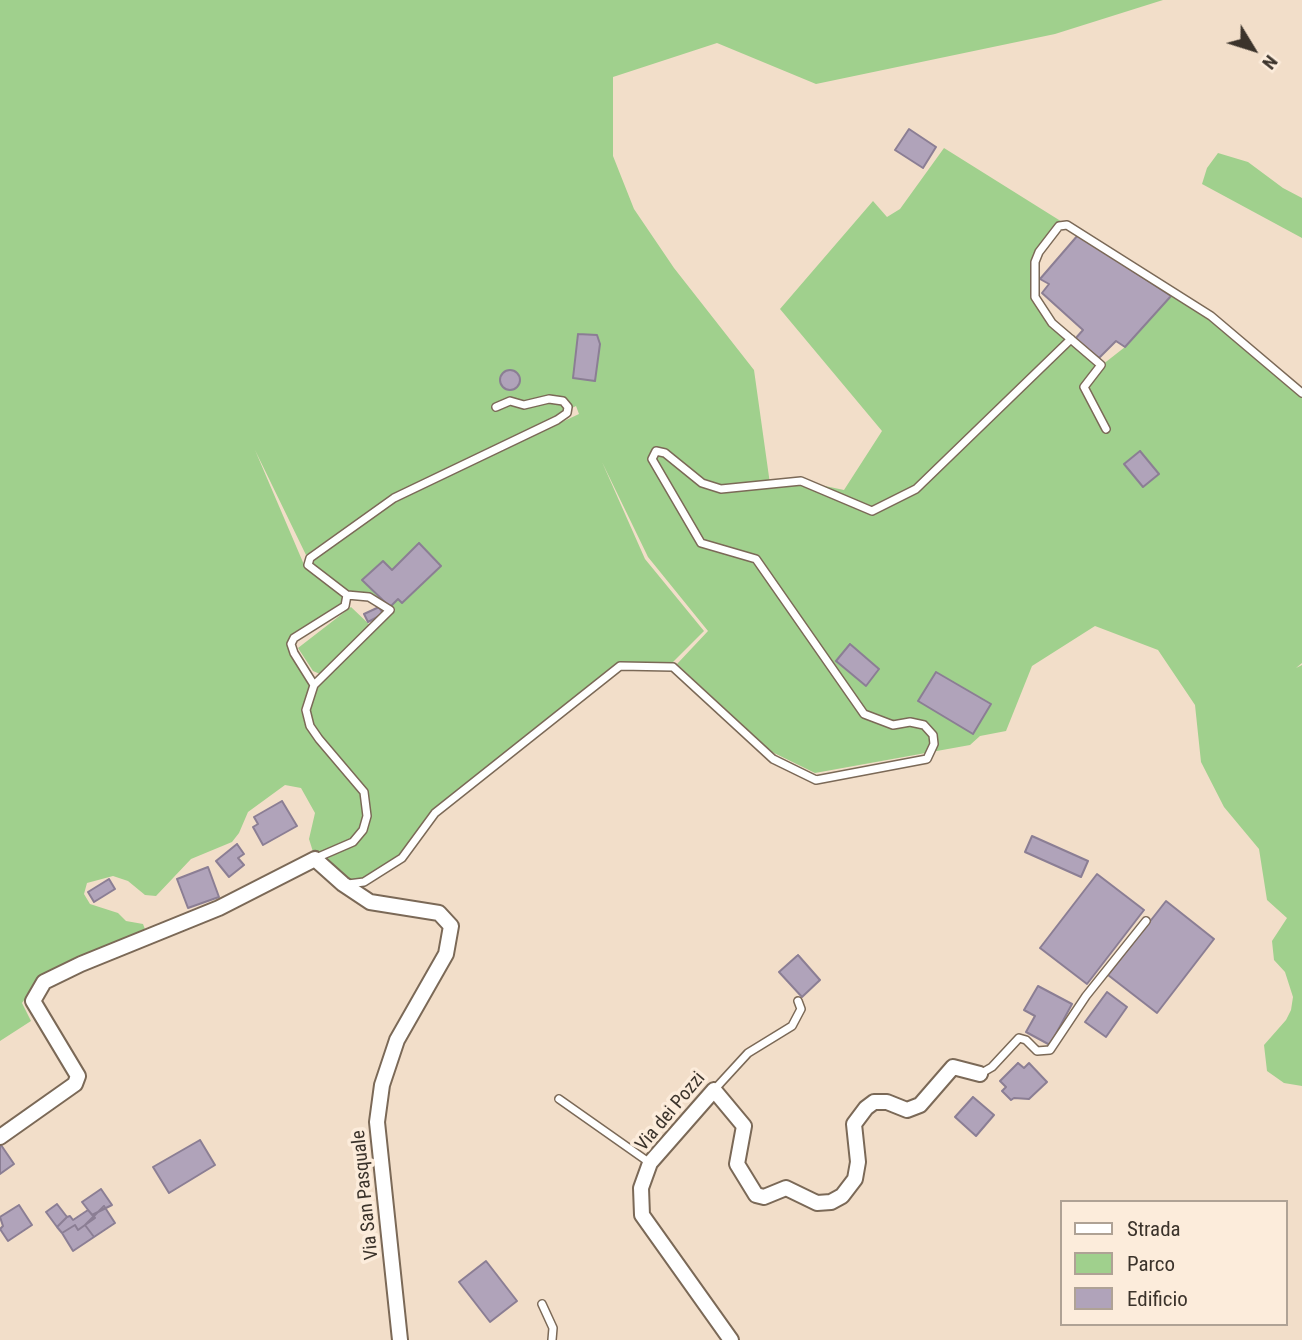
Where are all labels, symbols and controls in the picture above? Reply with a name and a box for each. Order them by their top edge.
north arrow [1218,14,1288,84]
text: N [1257,51,1283,74]
street label: Via dei Pozzi [631,1068,711,1156]
street label: Via San Pasquale [348,1129,384,1261]
legend [1060,1200,1288,1326]
text: Strada [1127,1217,1181,1241]
text: Parco [1127,1252,1175,1276]
text: Edificio [1127,1287,1188,1311]

